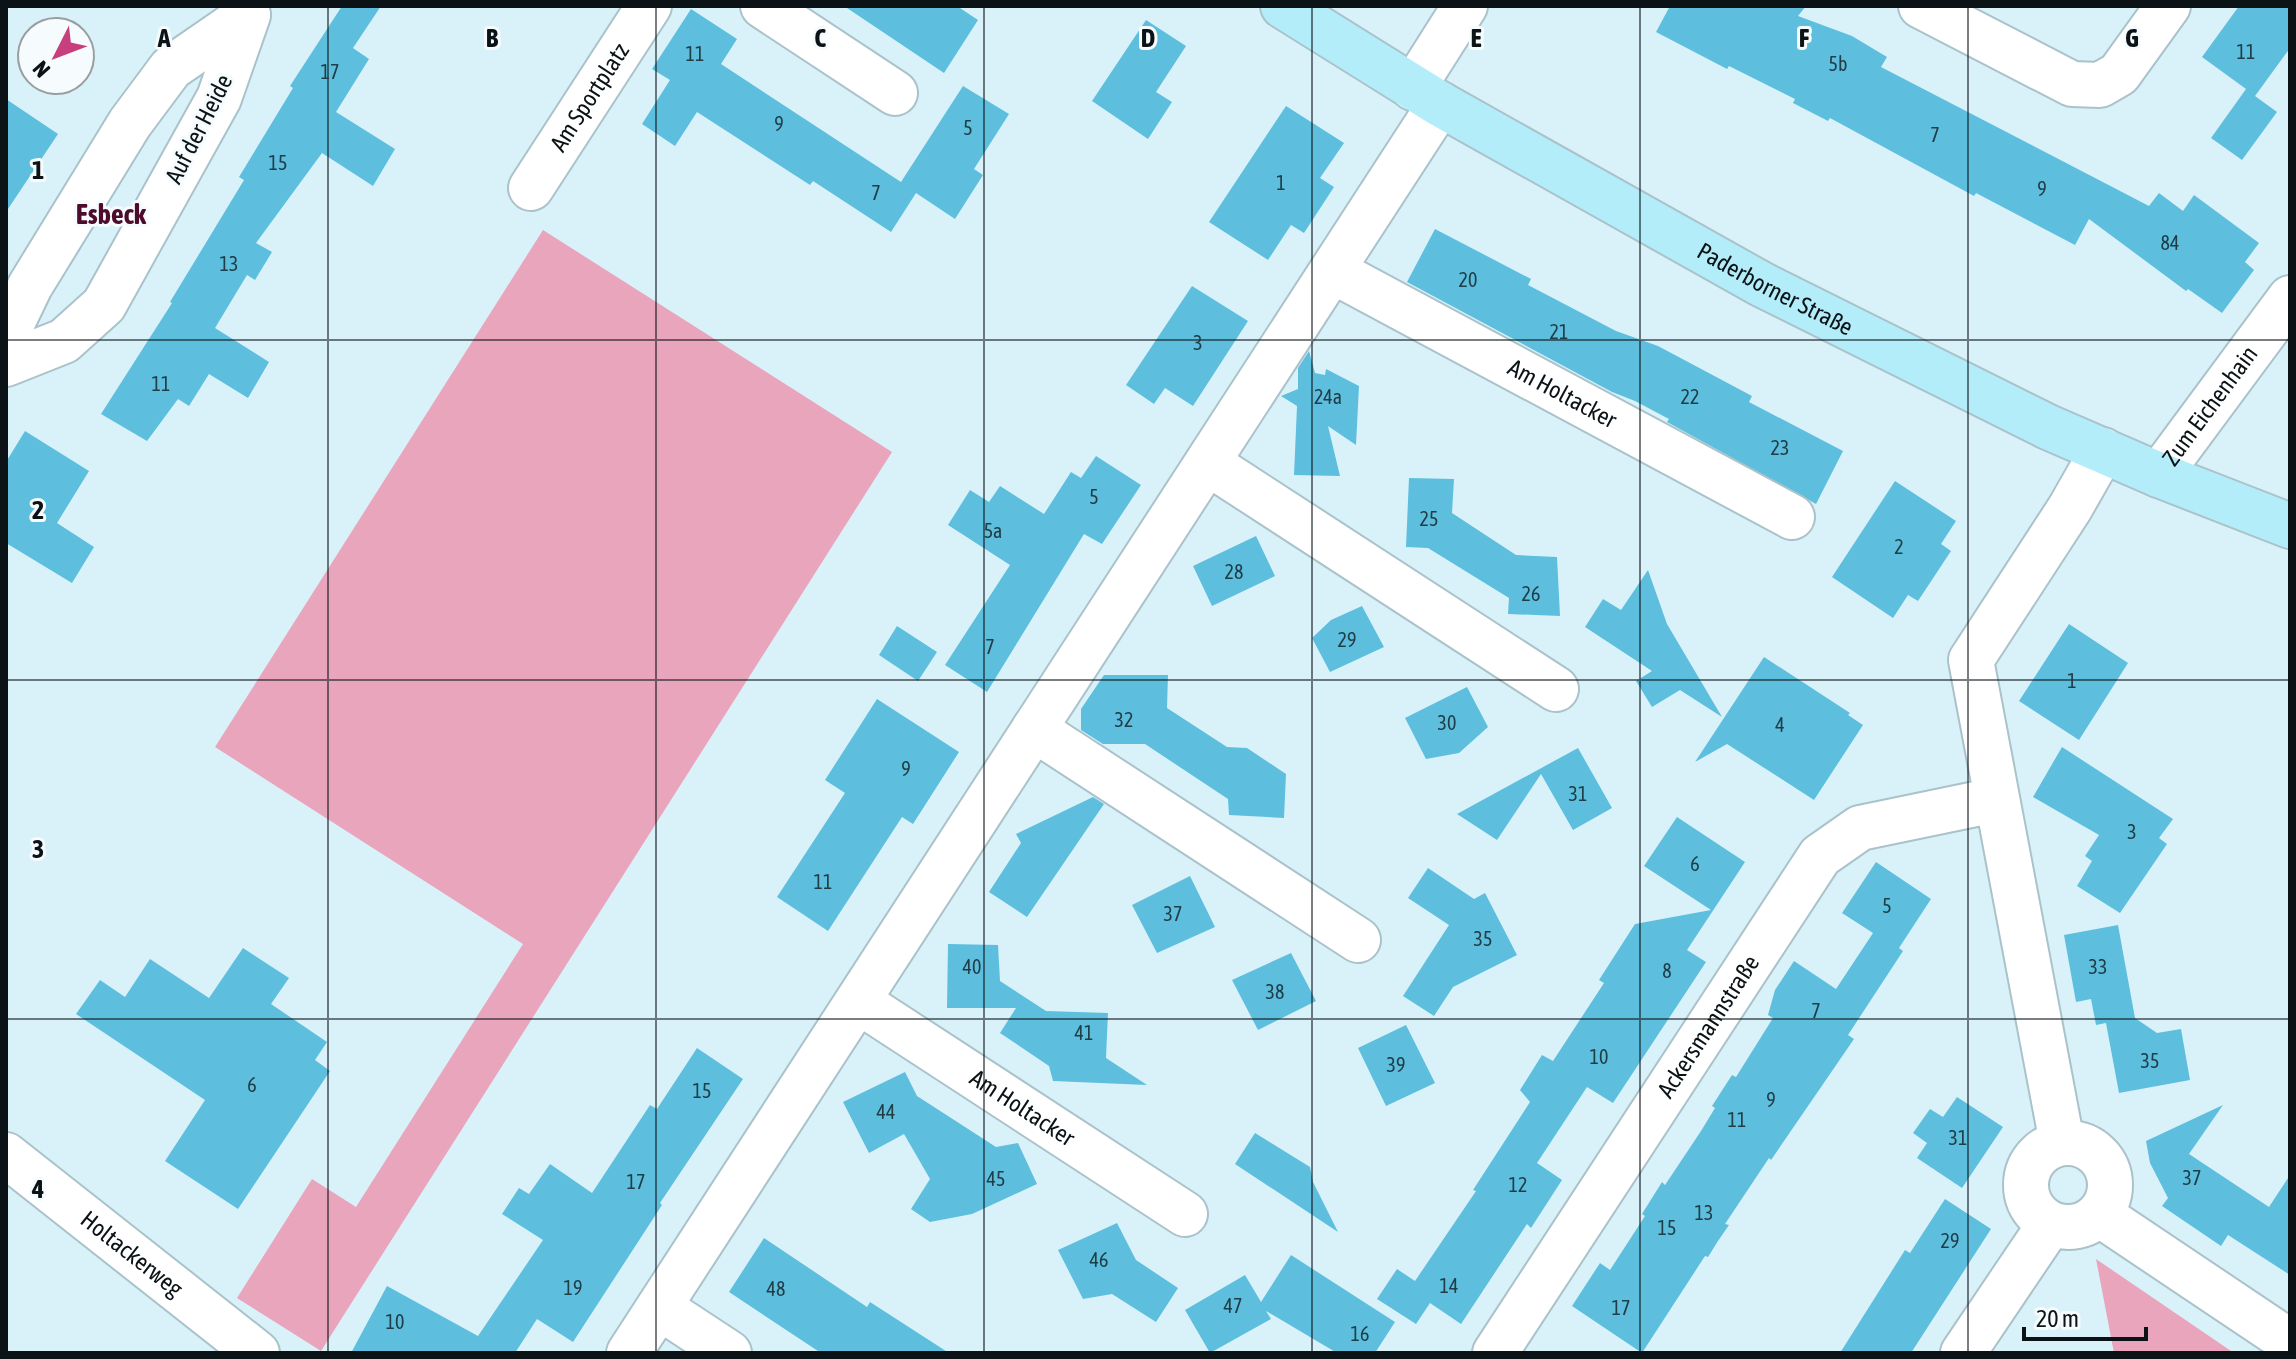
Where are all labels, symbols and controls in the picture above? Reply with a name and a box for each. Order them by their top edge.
north arrow [16,16,96,96]
text: A [157,23,171,53]
text: B [486,23,499,53]
text: C [814,23,826,53]
text: D [1141,23,1155,53]
text: E [1470,23,1482,53]
text: F [1799,23,1810,53]
text: G [2125,23,2139,53]
street label: Am Sportplatz [544,38,634,156]
house number: 11 [2237,40,2255,63]
house number: 11 [686,42,704,65]
house number: 5b [1829,52,1847,75]
text: N [27,56,55,83]
house number: 17 [321,60,339,83]
street label: Auf der Heide [160,70,237,188]
house number: 9 [774,112,784,135]
house number: 5 [963,116,973,139]
house number: 7 [1930,123,1940,146]
house number: 15 [269,151,287,174]
text: 1 [32,155,44,185]
house number: 1 [1276,171,1286,194]
house number: 9 [2037,177,2047,200]
house number: 7 [871,181,881,204]
district label: Esbeck [76,198,147,230]
house number: 84 [2161,231,2179,254]
street label: Paderborner Straße [1693,237,1857,341]
house number: 13 [220,252,238,275]
house number: 20 [1459,268,1477,291]
house number: 21 [1550,320,1568,343]
house number: 3 [1193,331,1203,354]
street label: Zum Eichenhain [2157,341,2263,471]
street label: Am Holtacker [1504,353,1622,434]
house number: 11 [152,372,170,395]
house number: 24a [1314,385,1342,408]
house number: 22 [1681,385,1699,408]
house number: 23 [1771,436,1789,459]
house number: 5 [1089,485,1099,508]
text: 2 [32,495,44,525]
house number: 25 [1420,507,1438,530]
house number: 5a [984,519,1002,542]
house number: 2 [1894,535,1904,558]
house number: 28 [1225,560,1243,583]
house number: 26 [1522,582,1540,605]
house number: 29 [1338,628,1356,651]
house number: 7 [985,635,995,658]
house number: 1 [2067,669,2077,692]
house number: 32 [1115,708,1133,731]
house number: 30 [1438,711,1456,734]
house number: 4 [1775,713,1785,736]
house number: 9 [901,757,911,780]
house number: 31 [1569,782,1587,805]
house number: 3 [2127,820,2137,843]
text: 3 [32,834,44,864]
house number: 6 [1690,852,1700,875]
house number: 11 [814,870,832,893]
house number: 5 [1882,894,1892,917]
house number: 37 [1164,902,1182,925]
house number: 35 [1474,927,1492,950]
street label: Ackersmannstraße [1652,950,1764,1102]
house number: 40 [963,955,981,978]
house number: 33 [2089,955,2107,978]
house number: 8 [1662,959,1672,982]
house number: 38 [1266,980,1284,1003]
house number: 7 [1811,999,1821,1022]
house number: 41 [1075,1021,1093,1044]
house number: 10 [1590,1045,1608,1068]
house number: 35 [2141,1049,2159,1072]
house number: 39 [1387,1053,1405,1076]
street label: Am Holtacker [965,1064,1081,1152]
house number: 6 [247,1073,257,1096]
house number: 15 [693,1079,711,1102]
house number: 9 [1766,1088,1776,1111]
house number: 44 [877,1100,895,1123]
house number: 11 [1728,1108,1746,1131]
house number: 31 [1949,1126,1967,1149]
house number: 37 [2183,1166,2201,1189]
house number: 45 [987,1167,1005,1190]
house number: 17 [627,1170,645,1193]
house number: 12 [1509,1173,1527,1196]
text: 4 [31,1174,44,1204]
house number: 13 [1695,1201,1713,1224]
street label: Holtackerweg [76,1205,189,1303]
house number: 15 [1658,1216,1676,1239]
house number: 29 [1941,1229,1959,1252]
house number: 46 [1090,1248,1108,1271]
house number: 14 [1440,1274,1458,1297]
house number: 19 [564,1276,582,1299]
house number: 48 [767,1277,785,1300]
scale bar [2024,1291,2146,1341]
house number: 47 [1224,1294,1242,1317]
house number: 17 [1612,1296,1630,1319]
text: 20 m [2036,1305,2079,1332]
house number: 10 [386,1310,404,1333]
house number: 16 [1351,1322,1369,1345]

